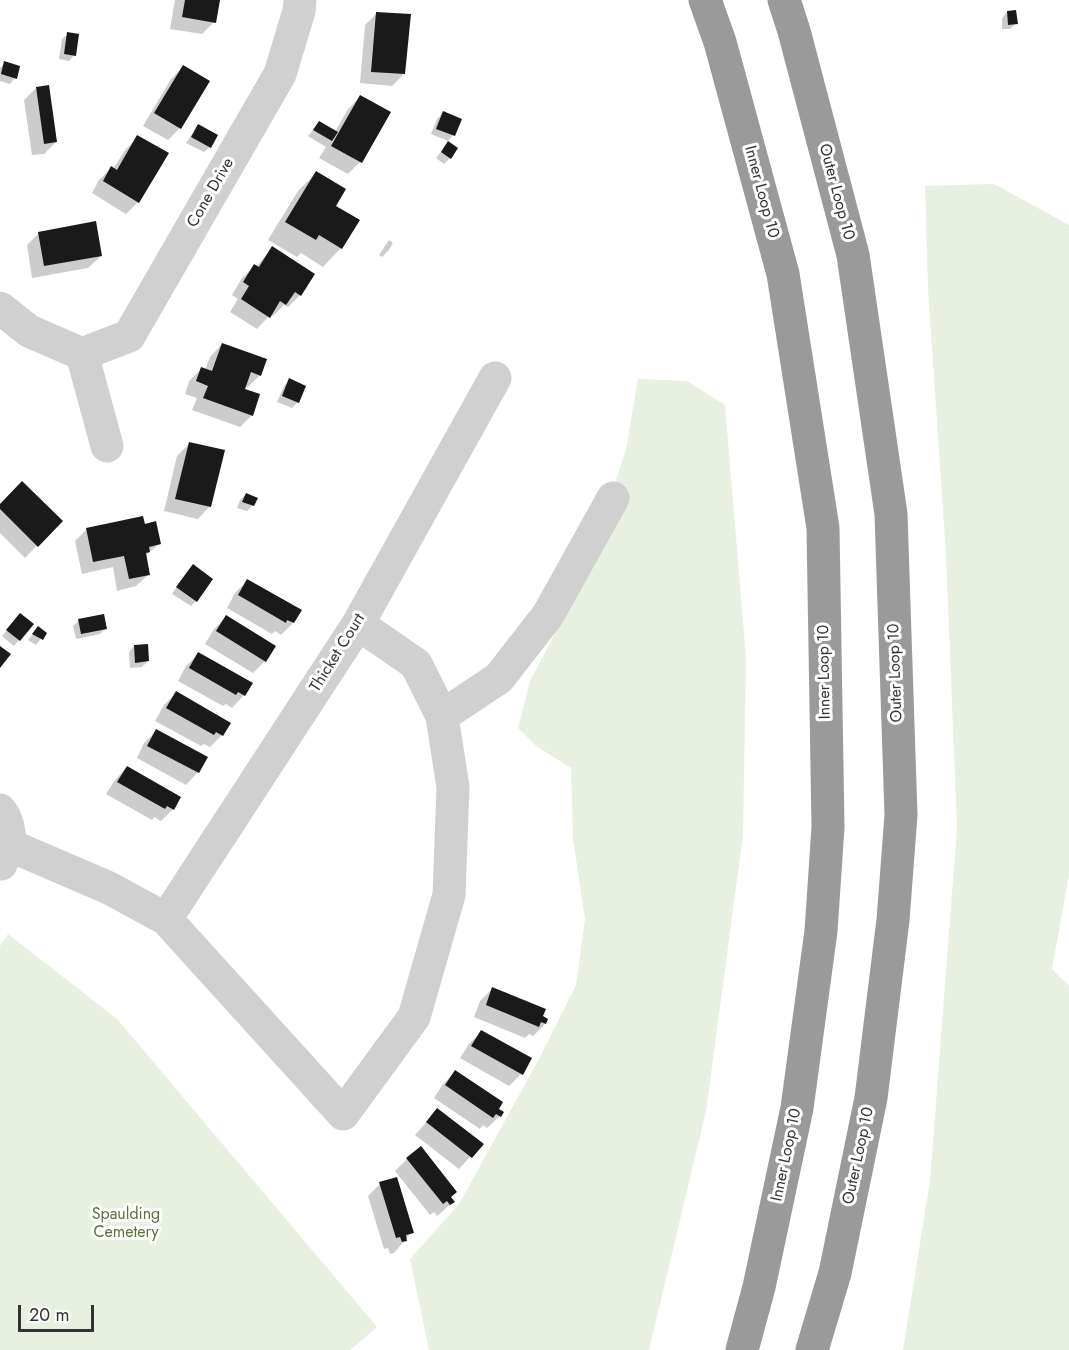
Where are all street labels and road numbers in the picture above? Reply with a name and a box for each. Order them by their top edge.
street label: Outer Loop 10 [814,142,858,242]
street label: Inner Loop 10 [739,144,783,240]
street label: Cone Drive [184,155,238,231]
street label: Thicket Court [306,610,370,696]
street label: Outer Loop 10 [885,623,907,723]
street label: Inner Loop 10 [815,625,835,719]
street label: Outer Loop 10 [839,1106,879,1206]
street label: Inner Loop 10 [768,1107,806,1203]

